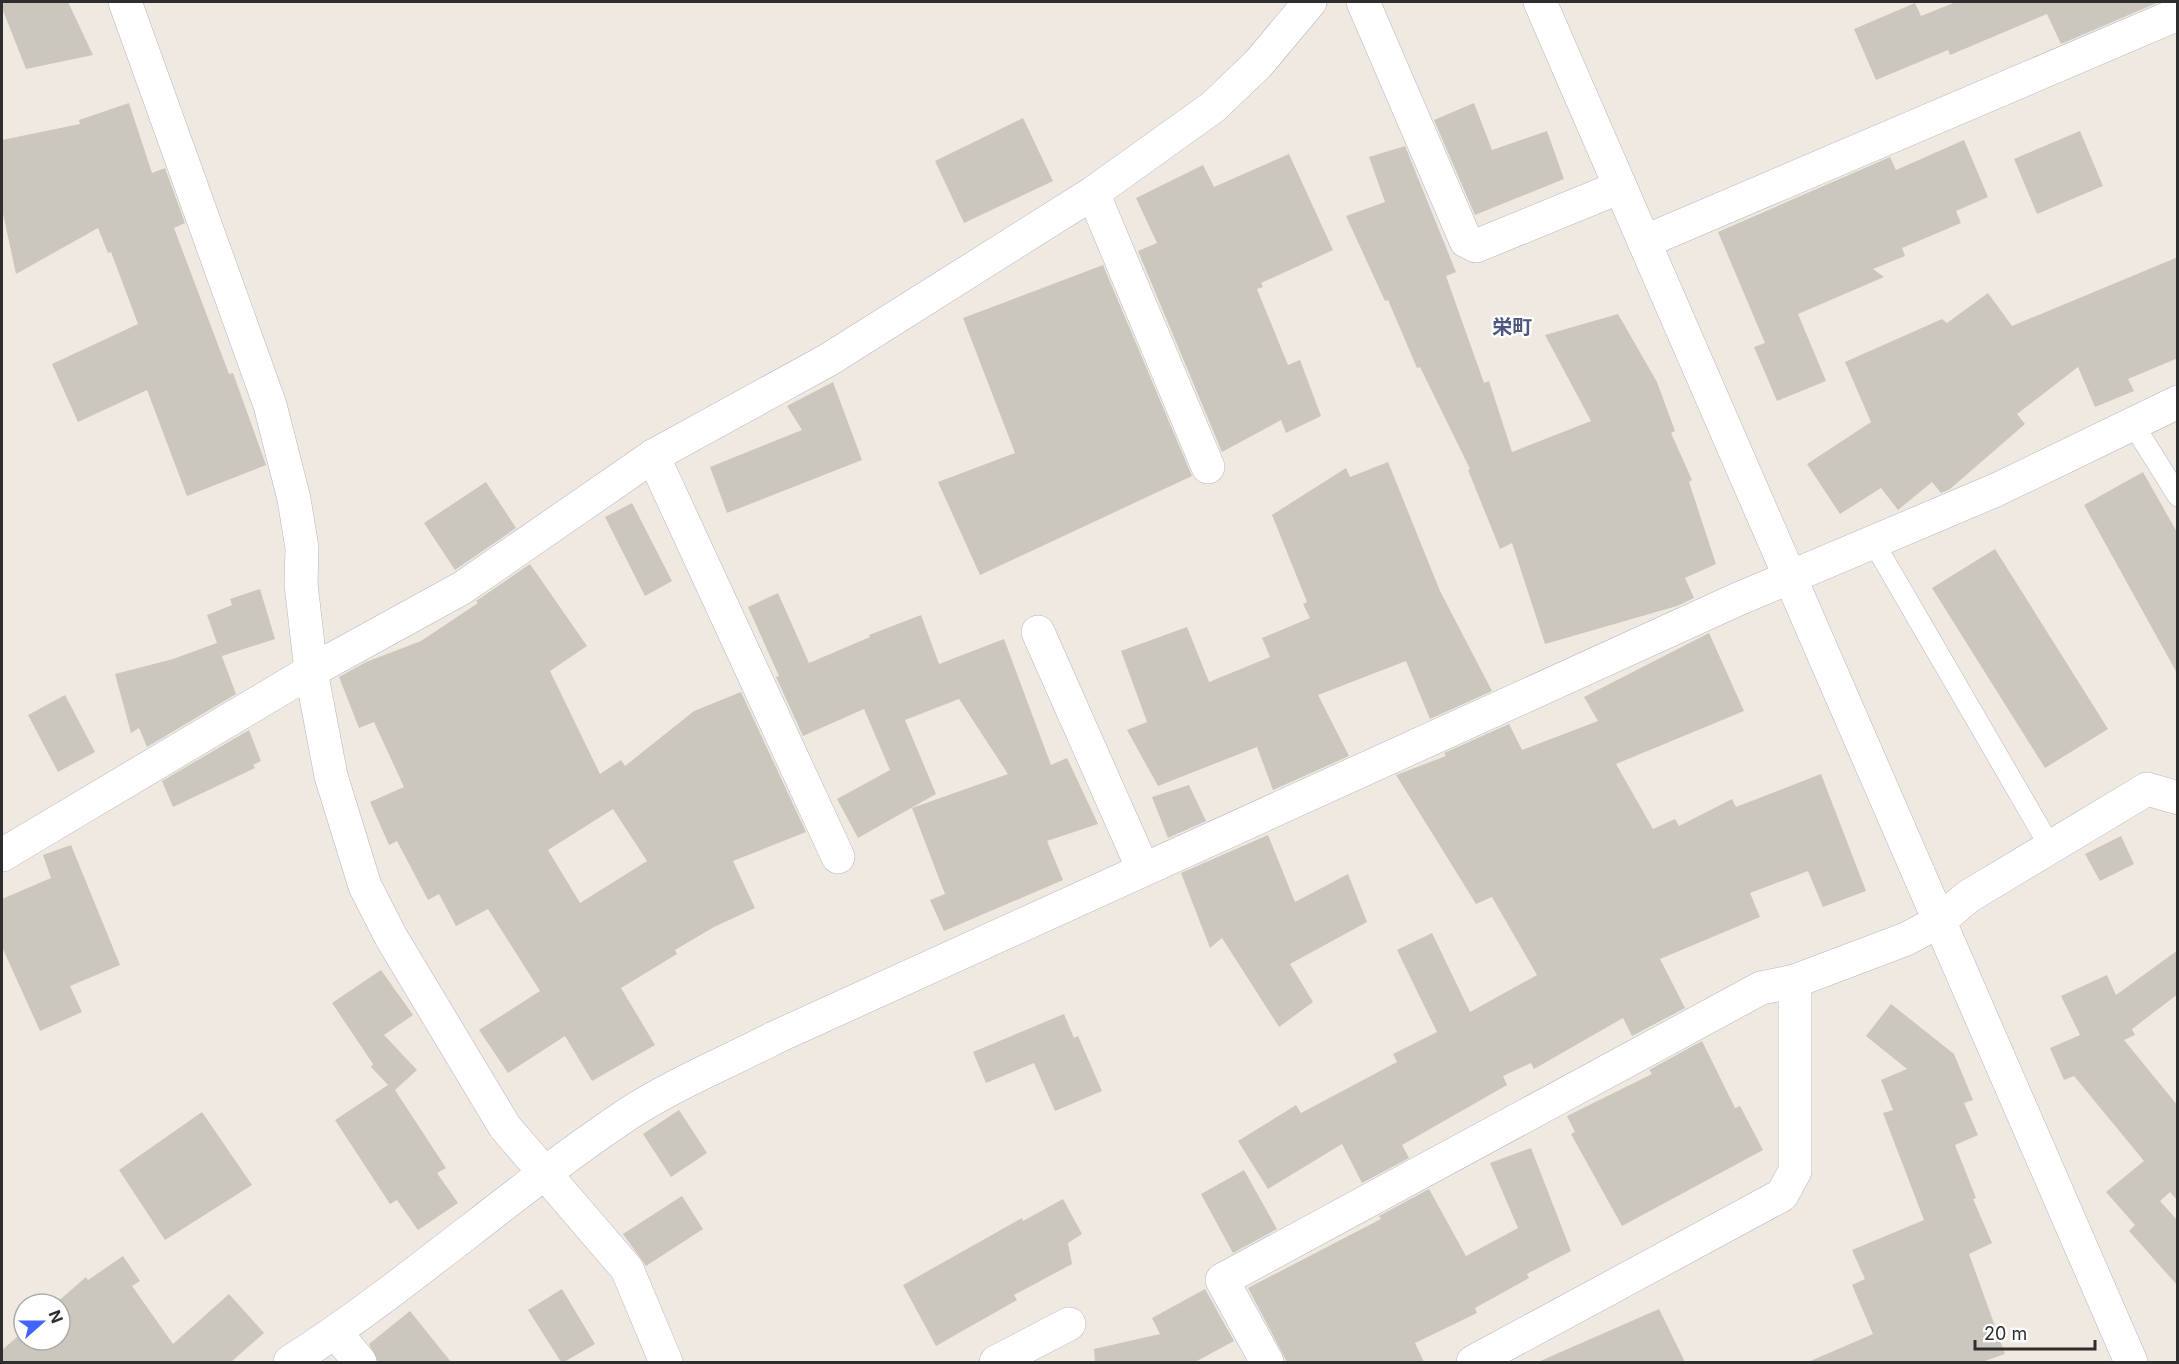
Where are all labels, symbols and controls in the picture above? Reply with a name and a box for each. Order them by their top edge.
district label: 栄町 [1492,315,1532,339]
north arrow [12,1292,72,1352]
text: N [44,1307,68,1326]
scale bar [1975,1313,2095,1351]
text: 20 m [1984,1323,2027,1344]

